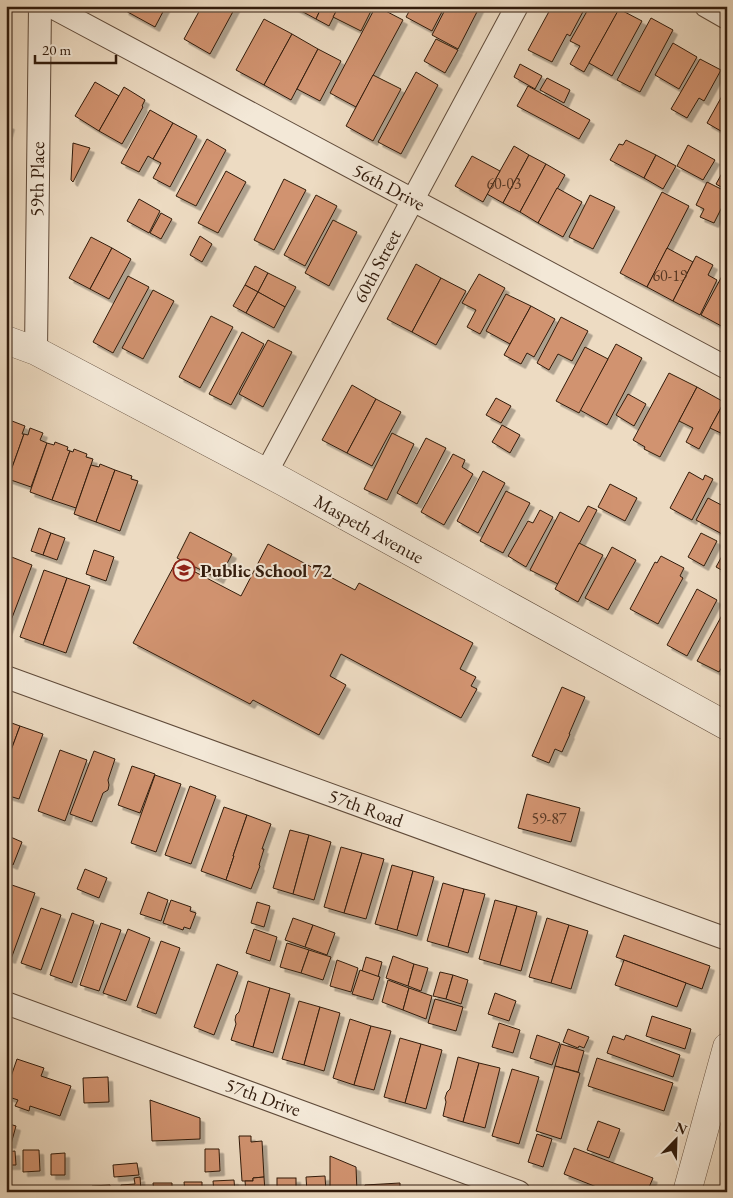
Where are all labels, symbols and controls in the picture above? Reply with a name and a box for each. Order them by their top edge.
scale bar [35,32,116,64]
text: 20 m [42,40,71,59]
street label: 59th Place [24,141,50,217]
street label: 56th Drive [349,158,429,216]
house number: 60-03 [486,173,522,194]
street label: 60th Street [347,225,407,307]
house number: 60-19 [652,265,688,286]
street label: Maspeth Avenue [310,489,428,569]
school or university icon: Public School 72 [172,558,196,582]
place label: Public School 72 [200,558,332,583]
street label: 57th Road [325,783,407,833]
house number: 59-87 [531,808,567,829]
street label: 57th Drive [222,1072,304,1122]
north arrow [650,1116,700,1166]
text: N [672,1118,690,1139]

